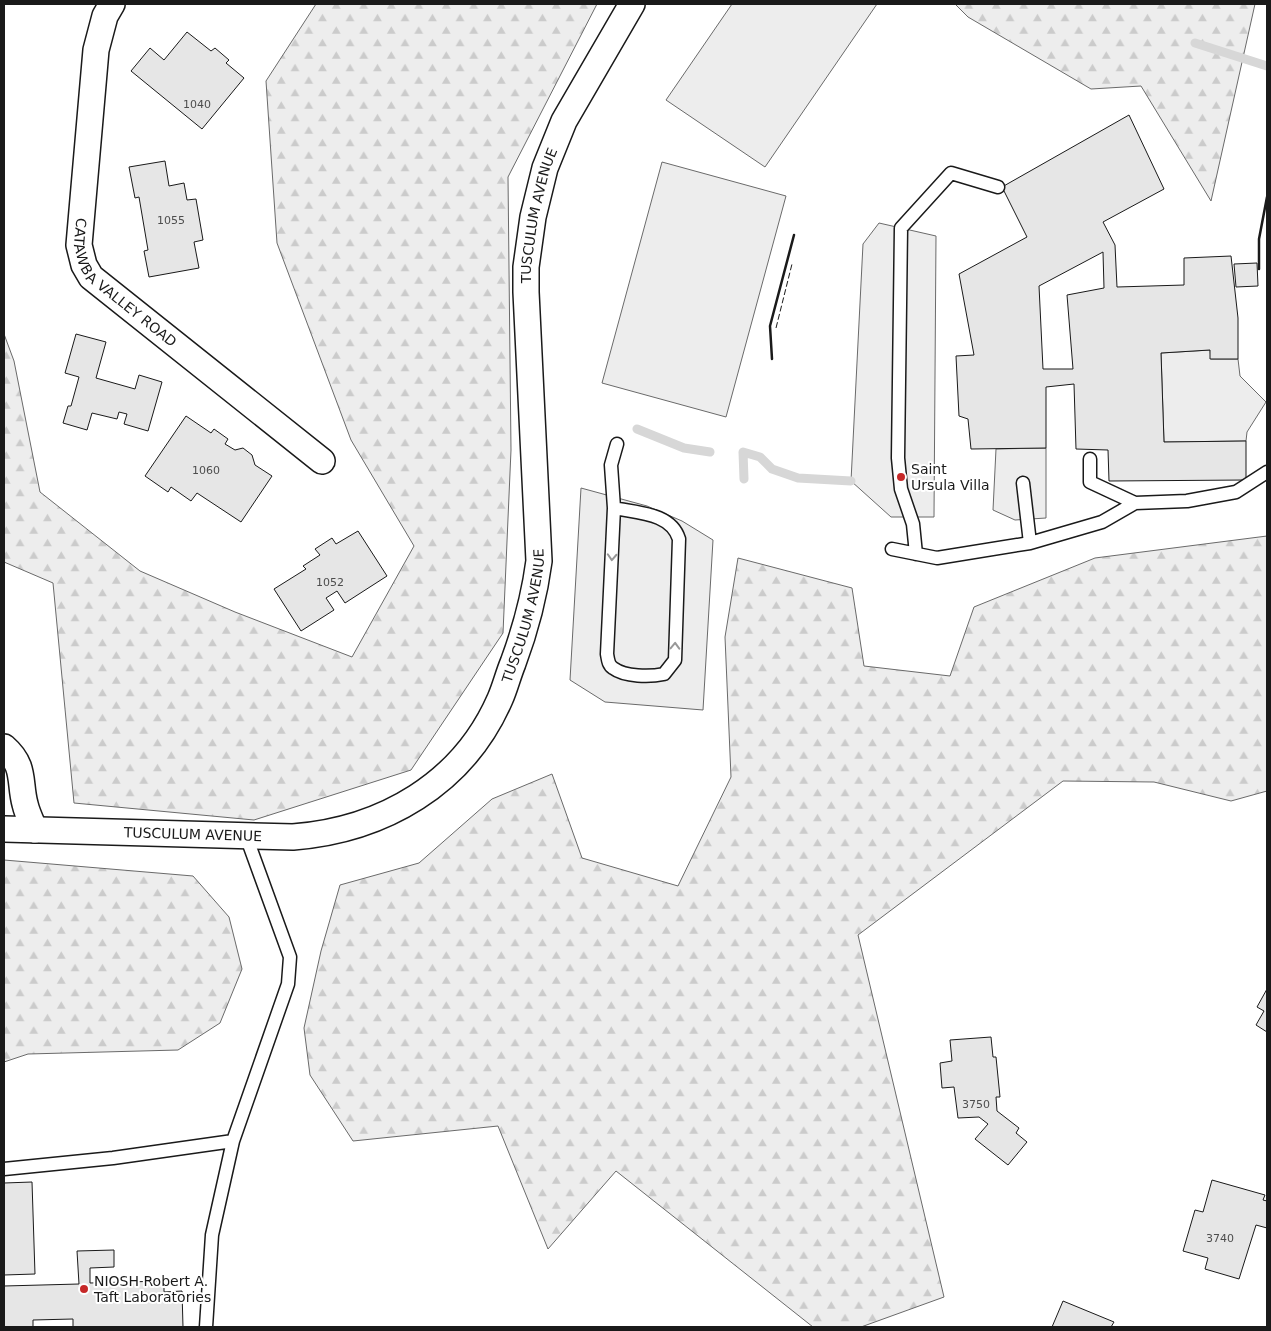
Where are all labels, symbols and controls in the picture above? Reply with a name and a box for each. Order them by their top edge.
house number: 1040 [183,98,211,111]
street label: TUSCULUM AVENUE [518,145,560,284]
house number: 1055 [157,214,185,227]
street label: CATAWBA VALLEY ROAD [71,217,180,350]
place label: Saint Ursula Villa [911,461,990,493]
house number: 1060 [192,464,220,477]
marker: Saint Ursula Villa [895,471,907,483]
street label: TUSCULUM AVENUE [498,548,547,686]
one-way arrow [606,553,617,561]
house number: 1052 [316,576,344,589]
one-way arrow [670,642,681,650]
street label: TUSCULUM AVENUE [123,824,262,844]
house number: 3750 [962,1098,990,1111]
house number: 3740 [1206,1232,1234,1245]
place label: NIOSH Robert A. Taft Laboratories [93,1273,211,1305]
marker: NIOSH Robert A. Taft Laboratories [78,1283,90,1295]

